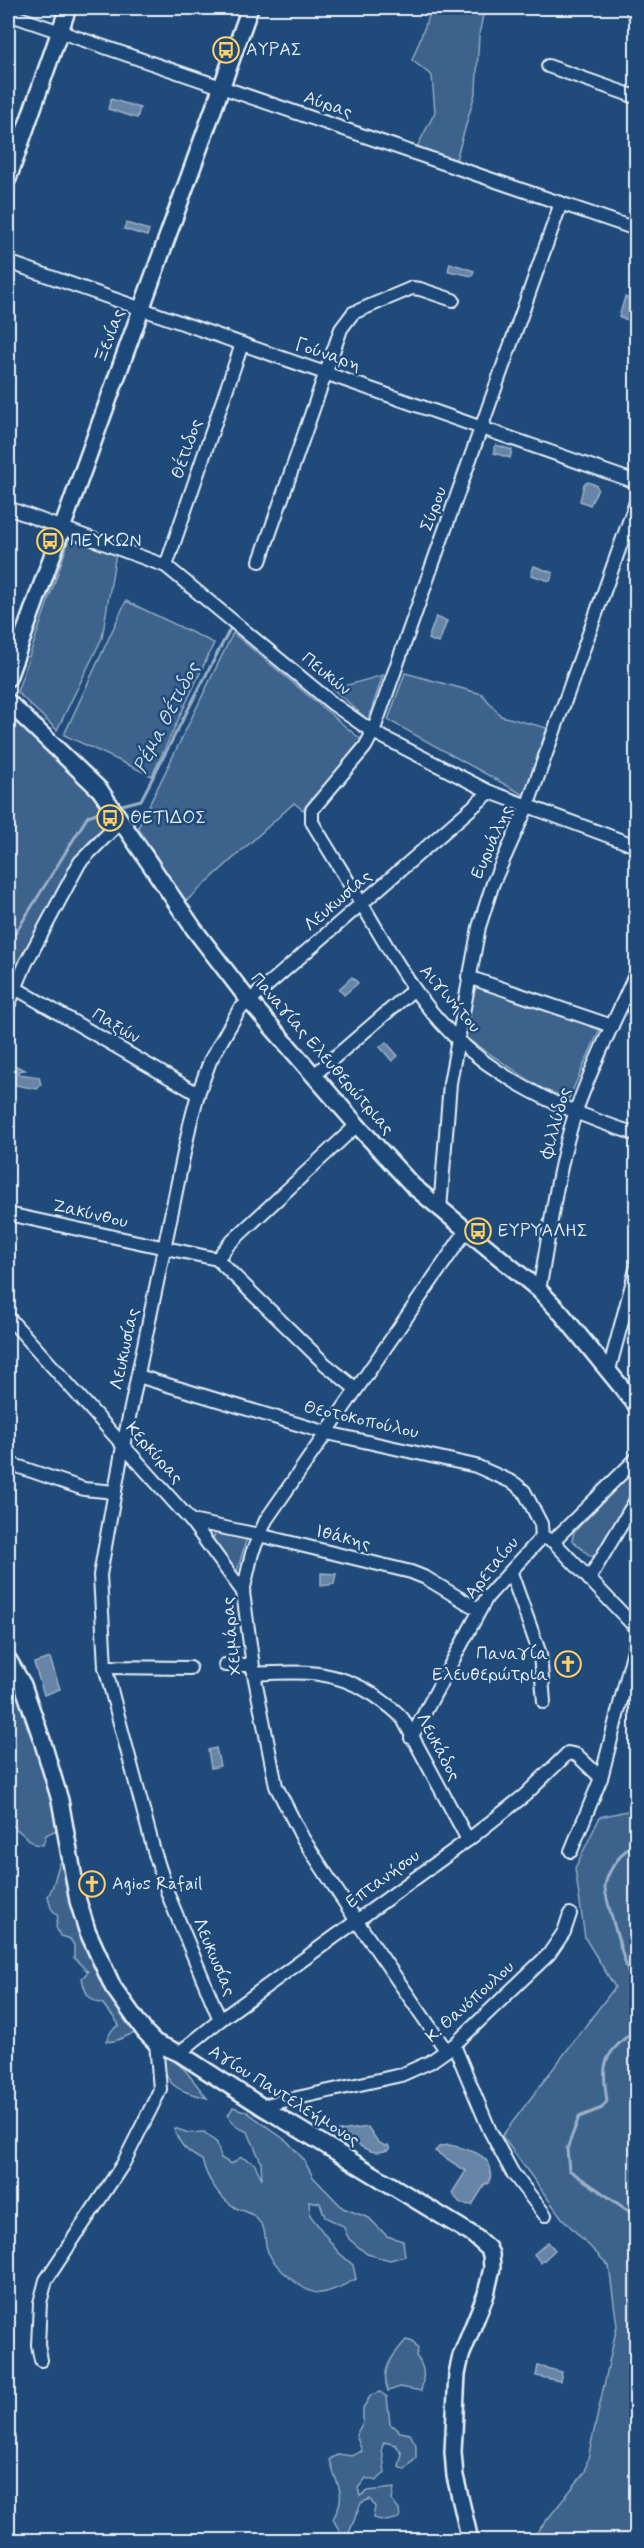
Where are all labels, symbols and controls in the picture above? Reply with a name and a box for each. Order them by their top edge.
bus stop icon: ΑΥΡΑΣ [211,35,241,65]
place label: ΑΥΡΑΣ [246,38,302,62]
street label: Αύρας [300,85,356,125]
street label: Ξενίας [89,305,131,366]
street label: Γούναρη [292,333,364,377]
street label: Θέτιδος [165,415,208,482]
street label: Σύρου [415,483,453,535]
bus stop icon: ΠΕΥΚΩΝ [35,526,65,556]
place label: ΠΕΥΚΩΝ [70,529,142,553]
street label: Πευκών [296,647,356,701]
water label: Ρέμα Θέτιδος [127,657,207,778]
street label: Ευρυάλης [465,801,519,882]
bus stop icon: ΘΕΤΙΔΟΣ [95,803,125,833]
place label: ΘΕΤΙΔΟΣ [130,806,206,830]
street label: Λευκωσίας [299,865,377,937]
street label: Αιγινήτου [414,960,486,1038]
street label: Παναγίας Ελευθερώτριας [245,968,399,1140]
street label: Παξών [88,1003,145,1049]
street label: Φιλλύδος [535,1085,577,1162]
street label: Ζακύνθου [50,1194,130,1234]
bus stop icon: ΕΥΡΥΑΛΗΣ [463,1216,493,1246]
place label: ΕΥΡΥΑΛΗΣ [498,1219,588,1243]
street label: Λευκωσίας [105,1306,145,1392]
street label: Θεοτοκοπούλου [301,1395,421,1445]
street label: Κερκύρας [120,1417,188,1489]
street label: Ιθάκης [313,1520,373,1556]
street label: Αρεταίου [459,1532,525,1604]
street label: Χειμάρας [216,1595,248,1676]
place label: Παναγία Ελευθερώτρια [432,1642,548,1687]
church icon: Παναγία Ελευθερώτρια [553,1649,583,1679]
street label: Λευκάδος [410,1709,466,1785]
street label: Επτανήσου [341,1844,425,1914]
church icon: Agios Rafail [77,1869,107,1899]
place label: Agios Rafail [112,1872,202,1896]
street label: Λευκωσίας [187,1914,241,2000]
street label: Κ. Θανόπουλου [420,1956,520,2048]
street label: Αγίου Παντελεήμονος [204,2040,364,2152]

